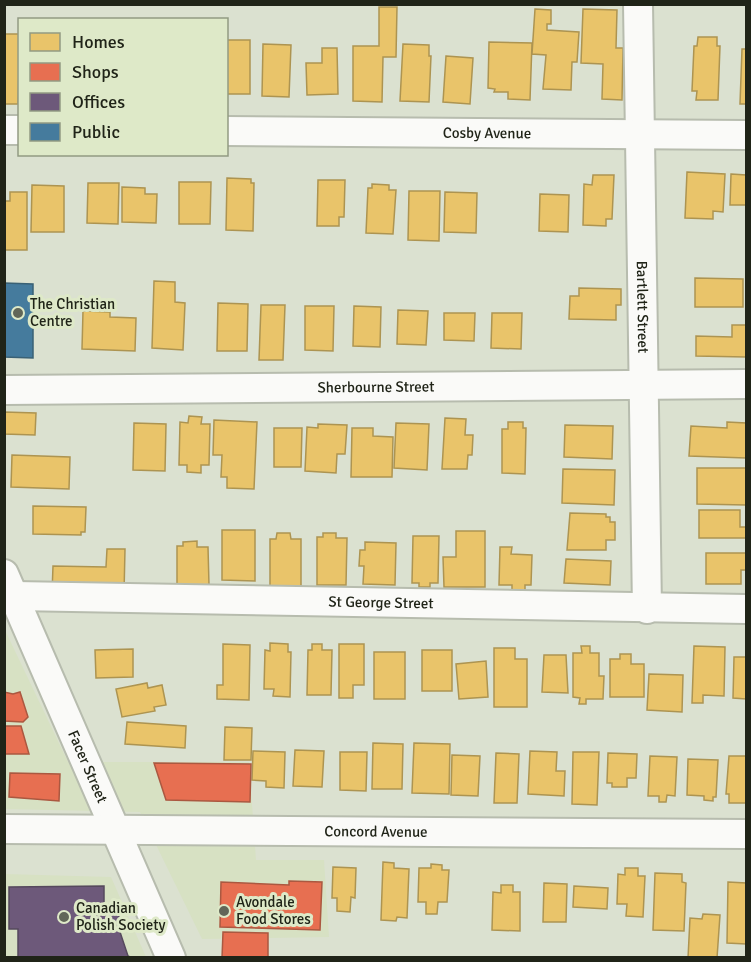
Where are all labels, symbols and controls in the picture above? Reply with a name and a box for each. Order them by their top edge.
legend [18,18,228,156]
text: Homes [72,31,125,53]
text: Shops [72,61,119,83]
text: Offices [72,91,125,113]
text: Public [72,121,120,143]
street label: Cosby Avenue [443,124,531,142]
street label: Bartlett Street [633,261,652,353]
place label: The Christian Centre [30,295,115,330]
marker: The Christian Centre [11,306,25,320]
street label: Sherbourne Street [317,378,435,396]
street label: St George Street [328,593,434,612]
street label: Facer Street [64,728,111,806]
street label: Concord Avenue [324,822,428,841]
place label: Avondale Food Stores [236,893,311,928]
place label: Canadian Polish Society [76,899,166,934]
marker: Avondale Food Stores [217,904,231,918]
marker: Canadian Polish Society [57,910,71,924]

